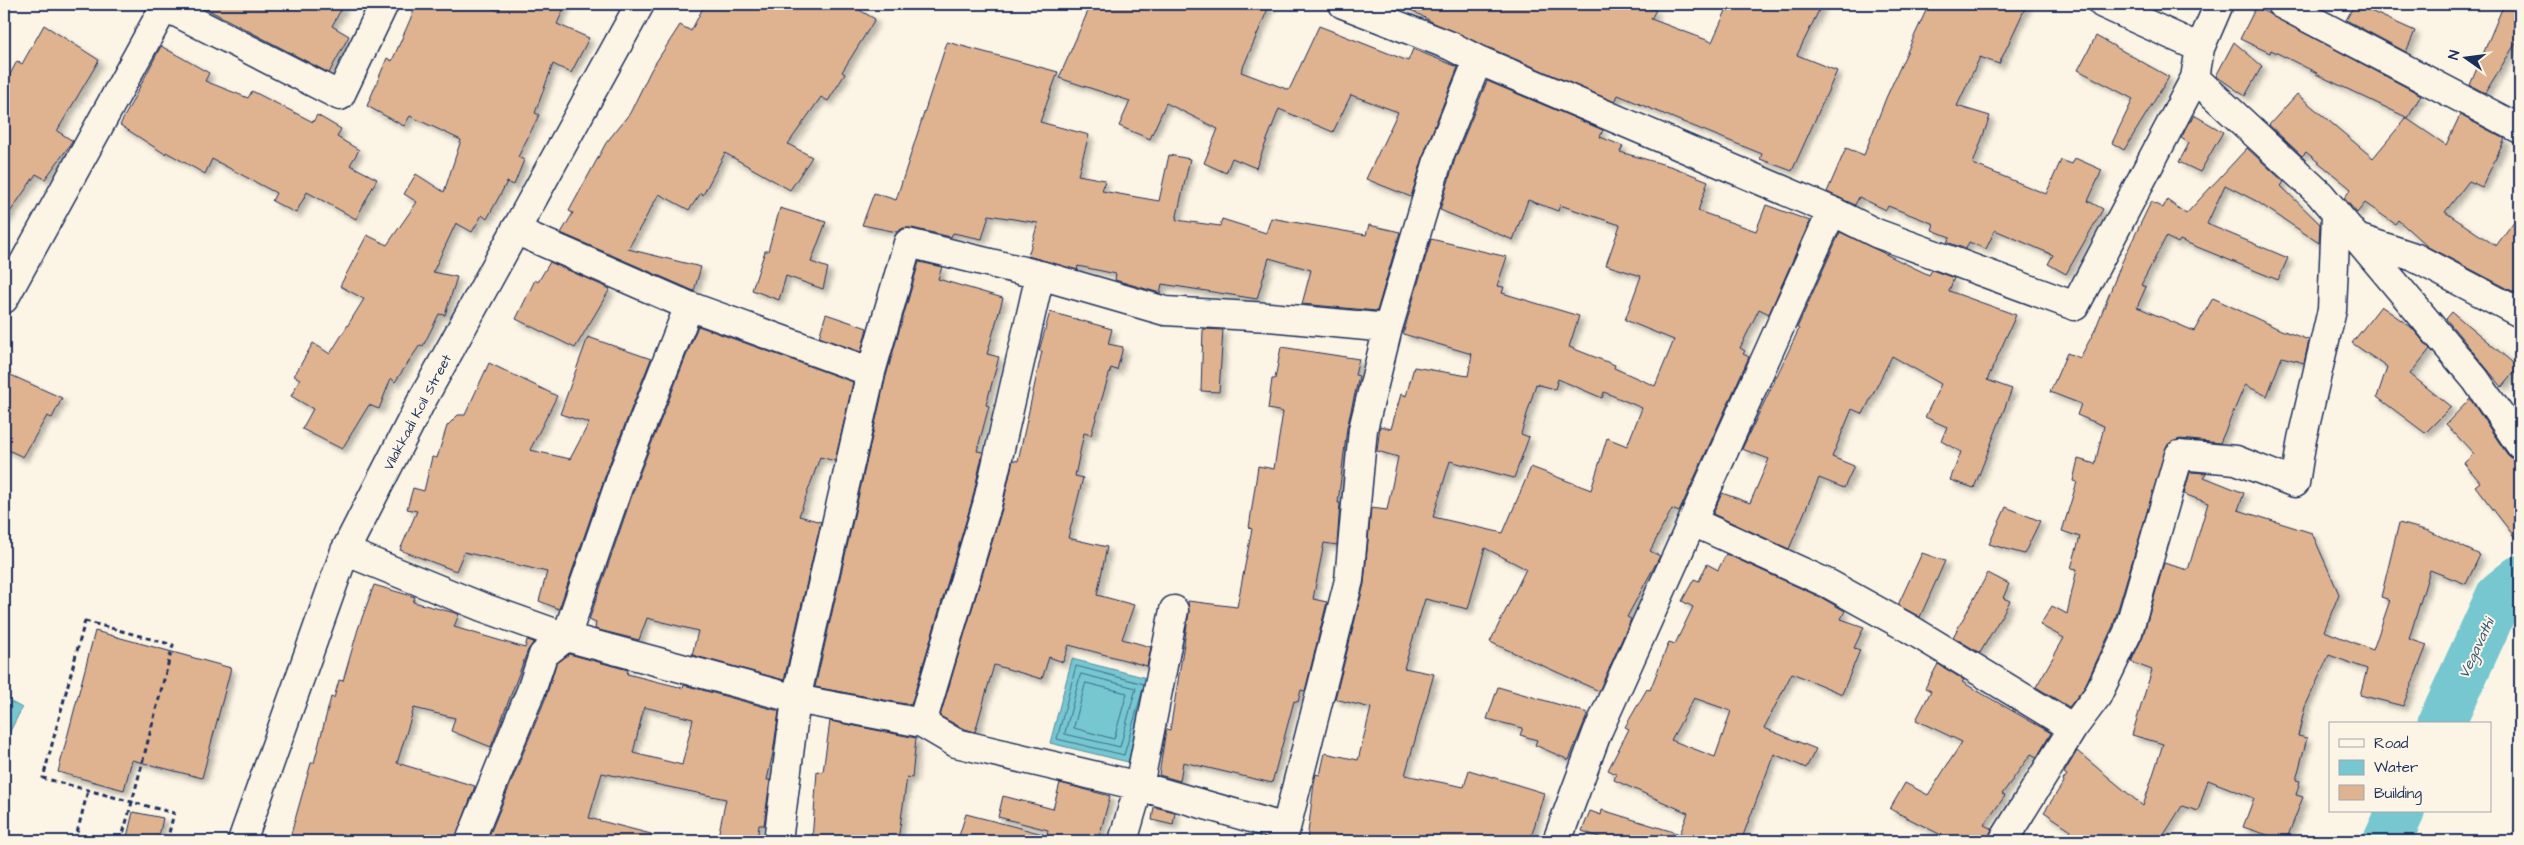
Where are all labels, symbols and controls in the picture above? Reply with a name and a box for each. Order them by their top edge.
north arrow [2442,32,2492,82]
text: N [2444,48,2465,62]
street label: Vilakkadi Koil Street [379,351,457,474]
water label: Vegavathi [2453,613,2501,682]
legend [2329,722,2492,812]
text: Road [2374,733,2409,754]
text: Water [2374,757,2418,778]
text: Building [2374,783,2422,805]

